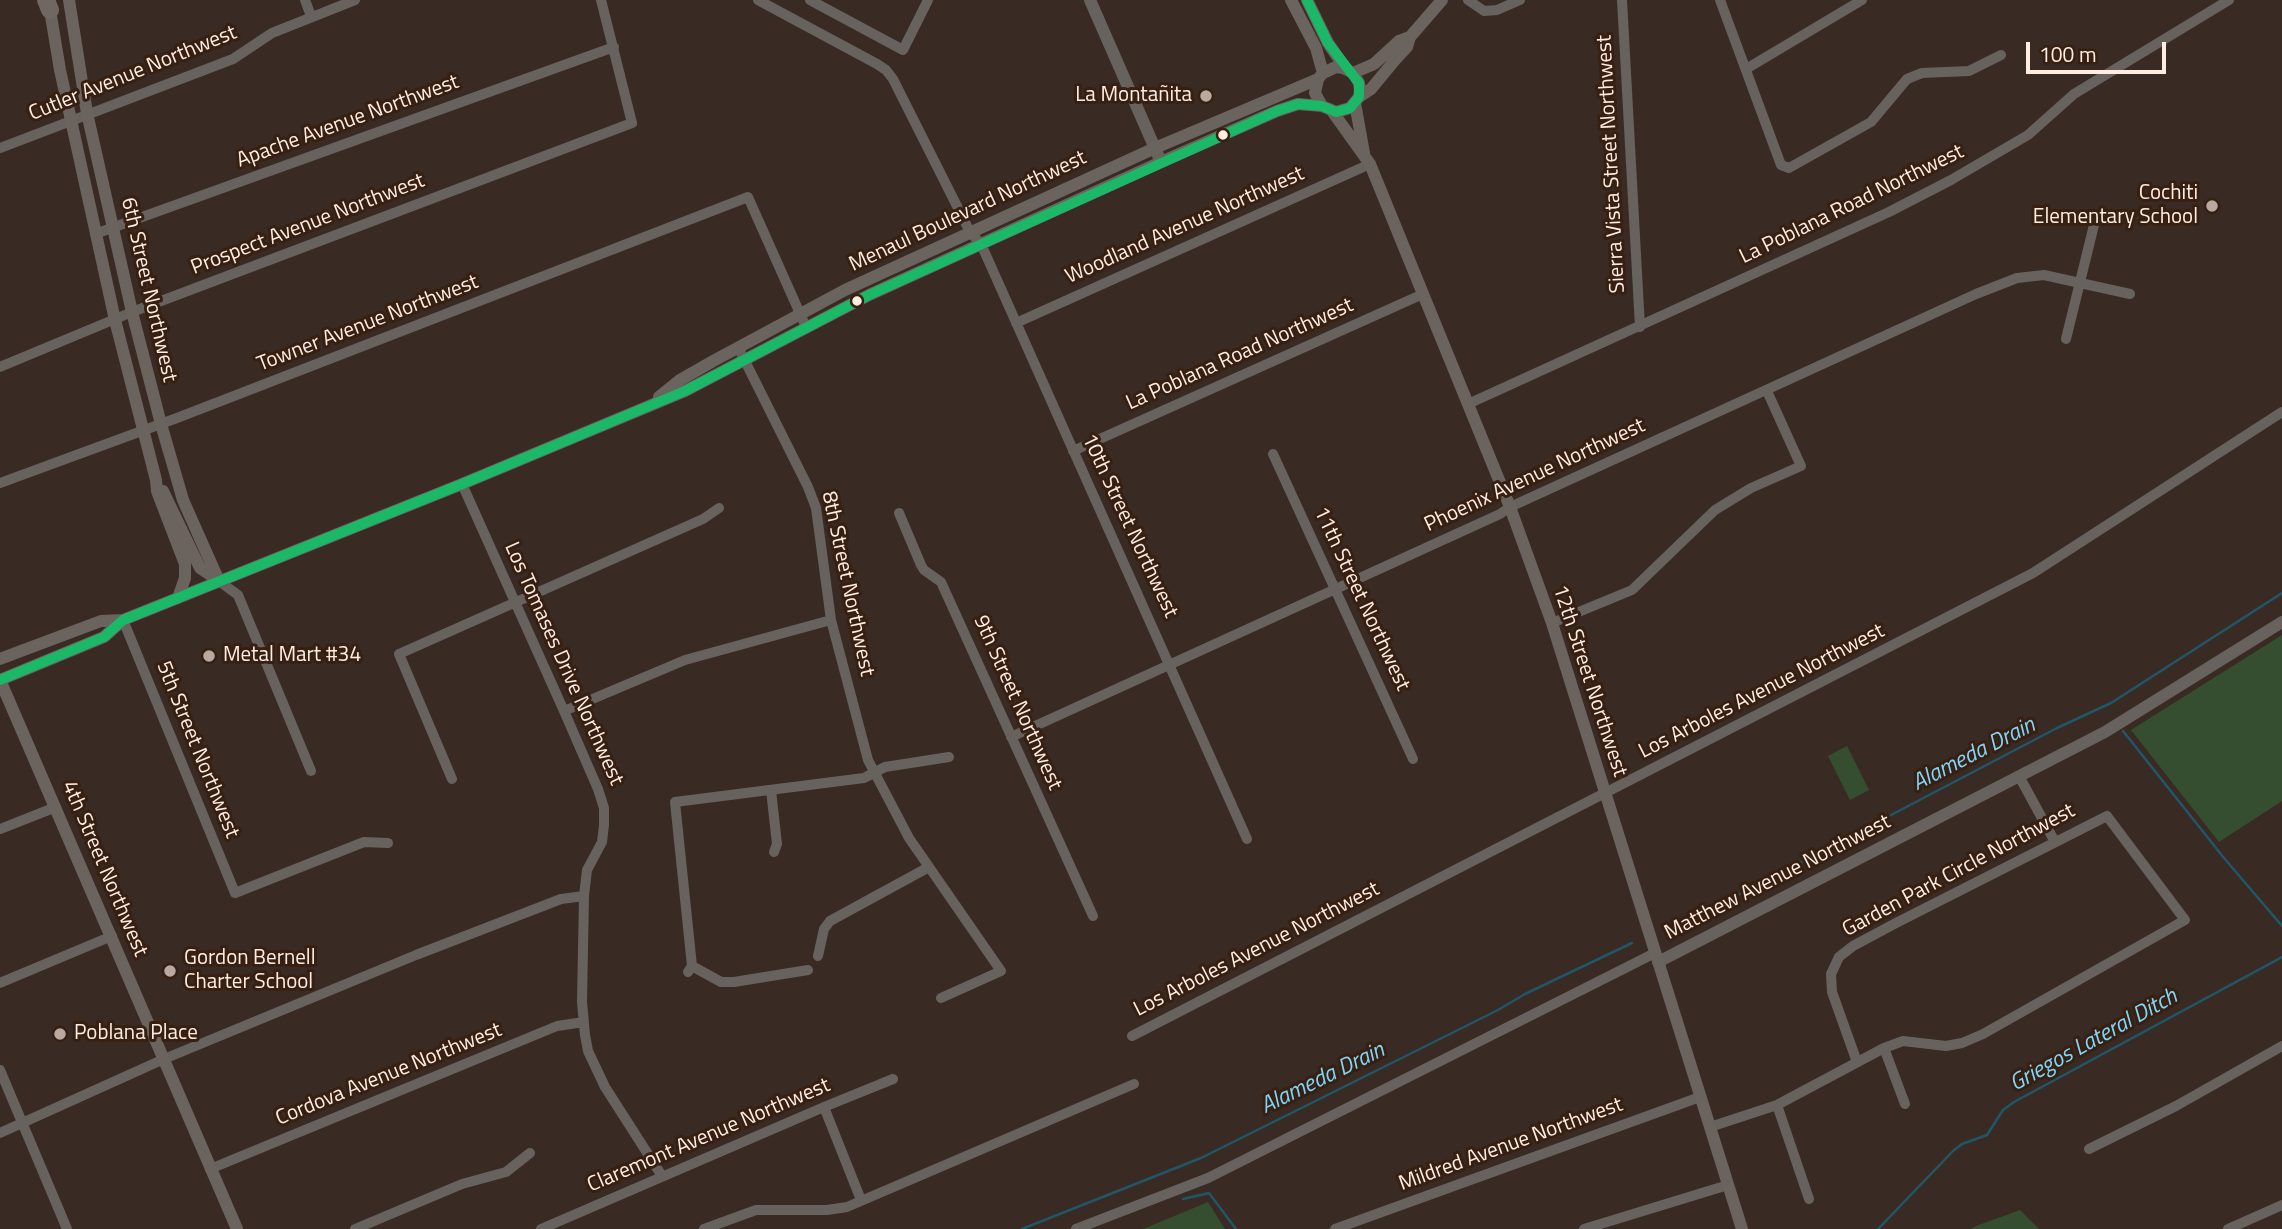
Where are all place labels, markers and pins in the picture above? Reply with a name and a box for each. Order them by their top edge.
place label: La Montañita [1075,83,1192,109]
marker: La Montañita [1198,88,1214,104]
unlabelled marker [1216,128,1230,142]
place label: Cochiti Elementary School [2033,181,2198,231]
marker: Cochiti Elementary School [2204,198,2220,214]
unlabelled marker [850,294,864,308]
place label: Metal Mart #34 [223,643,361,669]
marker: Metal Mart #34 [201,648,217,664]
place label: Gordon Bernell Charter School [184,946,316,996]
marker: Gordon Bernell Charter School [162,963,178,979]
place label: Poblana Place [74,1021,198,1047]
marker: Poblana Place [52,1026,68,1042]

